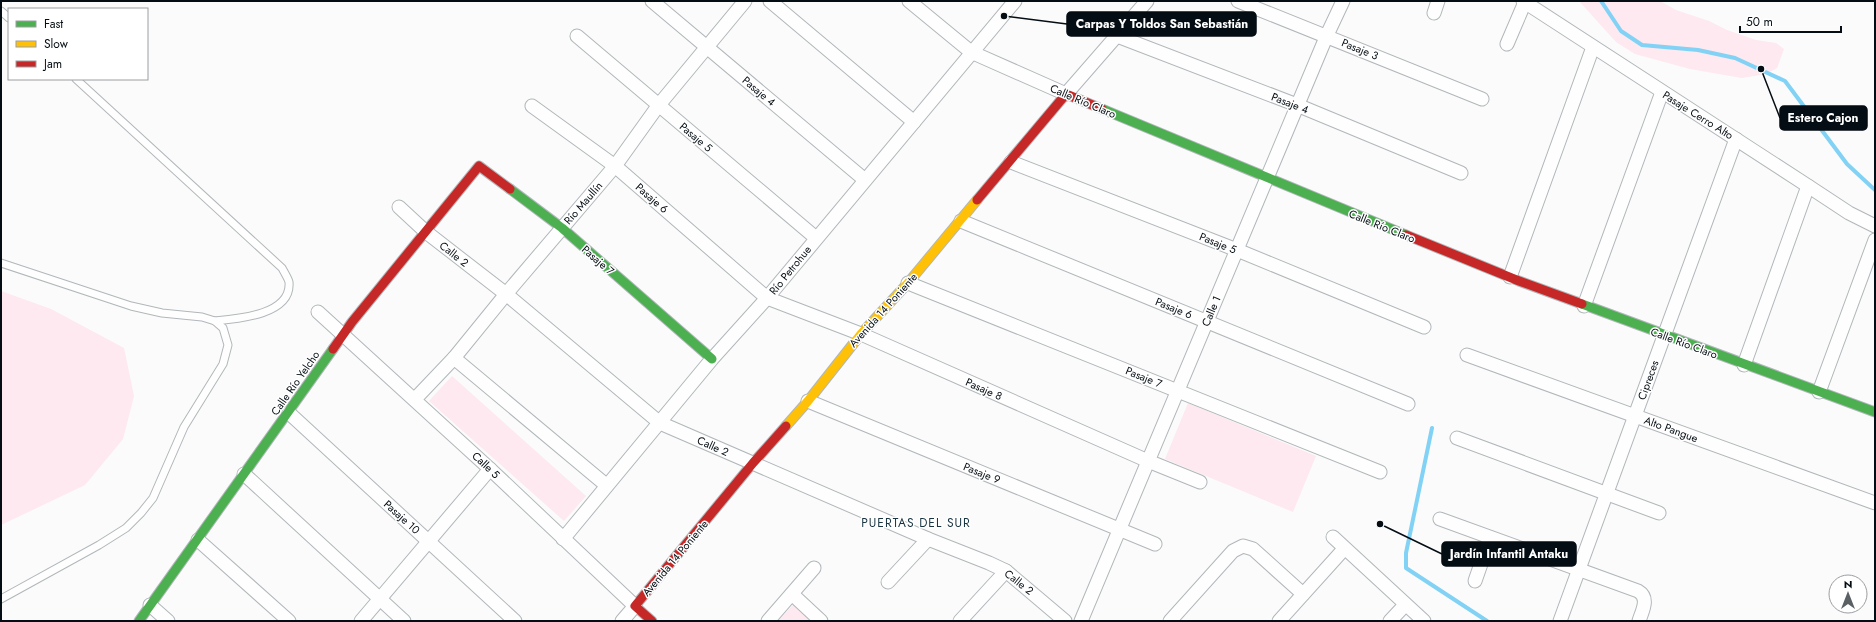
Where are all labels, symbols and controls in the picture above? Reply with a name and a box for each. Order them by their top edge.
legend [8,8,148,80]
scale bar [1740,8,1841,34]
callout: Carpas Y Toldos San Sebastián [1067,12,1256,36]
text: 50 m [1746,13,1773,31]
text: Fast [44,15,63,33]
text: Carpas Y Toldos San Sebastián [1076,15,1248,33]
street label: Pasaje 3 [1339,34,1381,64]
text: Slow [44,35,69,53]
text: Jam [42,55,62,73]
street label: Pasaje 4 [739,72,779,110]
street label: Calle Río Claro [1048,80,1118,122]
street label: Pasaje Cerro Alto [1660,87,1736,143]
street label: Pasaje 4 [1269,89,1312,118]
callout: Estero Cajon [1780,106,1867,130]
text: Estero Cajon [1788,109,1859,127]
street label: Pasaje 5 [676,118,716,156]
street label: Río Maullín [560,178,606,228]
street label: Pasaje 6 [632,179,672,217]
street label: Calle Río Claro [1346,205,1418,247]
street label: Pasaje 5 [1197,228,1239,258]
street label: Calle 2 [436,237,472,271]
street label: Pasaje 7 [578,241,618,279]
street label: Río Petrohue [765,242,815,298]
street label: Avenida 14 Poniente [845,269,921,351]
street label: Pasaje 6 [1153,293,1195,323]
street label: Calle 1 [1197,293,1225,329]
street label: Calle Río Claro [1648,323,1720,363]
street label: Calle Río Yelcho [267,347,323,419]
street label: Cipreces [1633,357,1663,402]
street label: Pasaje 7 [1123,362,1165,392]
street label: Pasaje 8 [963,374,1005,404]
street label: Alto Pangue [1642,412,1700,446]
street label: Calle 2 [695,432,731,460]
street label: Calle 5 [468,448,504,482]
street label: Pasaje 9 [961,458,1003,488]
street label: Pasaje 10 [380,496,424,538]
district label: PUERTAS DEL SUR [861,514,971,532]
street label: Avenida 14 Poniente [638,516,712,600]
callout: Jardín Infantil Antaku [1442,542,1576,566]
text: Jardín Infantil Antaku [1448,545,1568,563]
street label: Calle 2 [1001,565,1037,599]
north arrow [1828,574,1868,614]
text: N [1844,576,1852,592]

